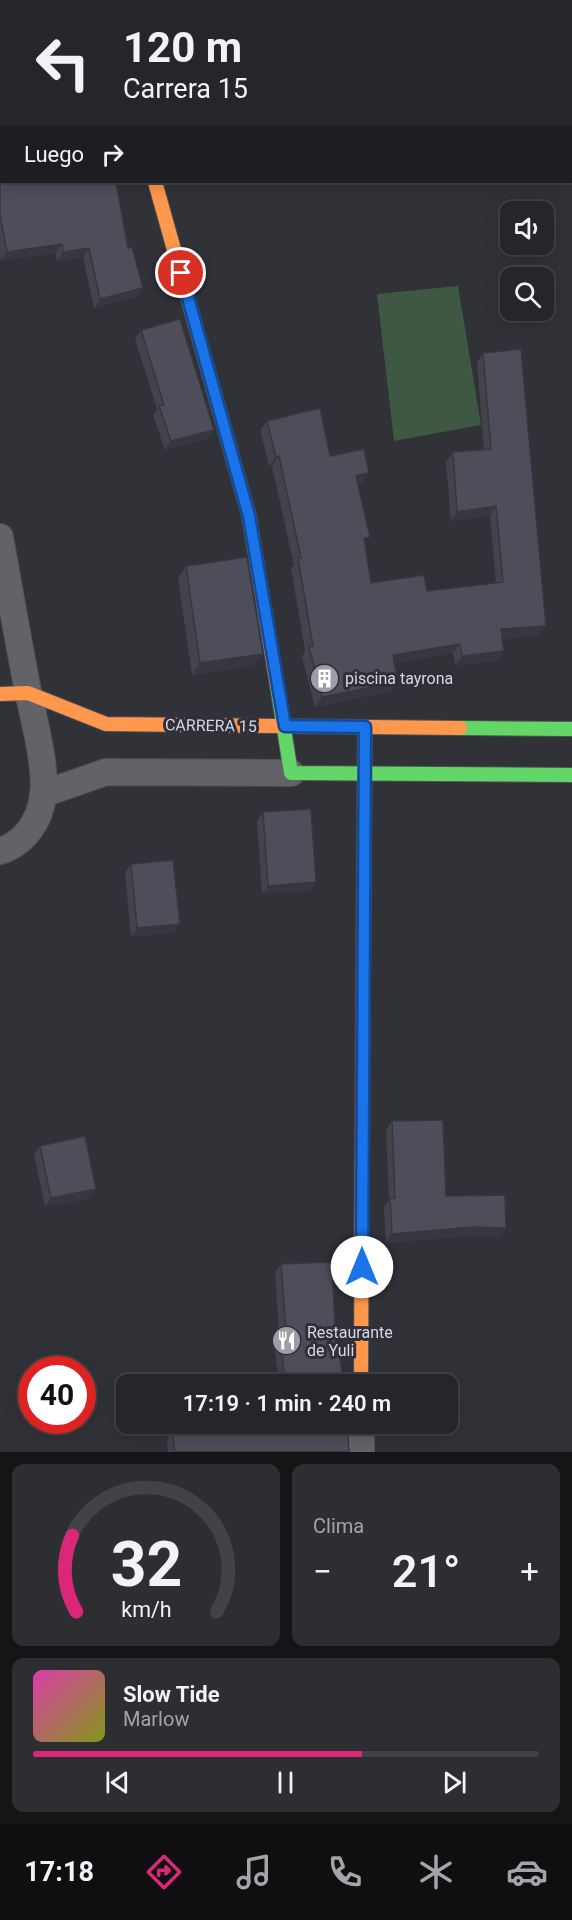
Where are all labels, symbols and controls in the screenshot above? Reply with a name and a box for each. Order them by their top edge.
text: 120 m [123,23,242,72]
icon: left [24,24,102,102]
text: Carrera 15 [123,73,248,105]
icon: right [96,138,129,171]
text: Luego [24,142,84,167]
map controls [500,201,554,321]
button: sound [500,201,554,255]
pin [155,247,206,298]
icon: arrive [164,256,197,289]
button: search [500,267,554,321]
building icon: piscina tayrona [308,662,340,694]
place label: piscina tayrona [345,669,453,688]
street label: CARRERA 15 [165,715,257,736]
position arrow [330,1235,394,1299]
place label: Restaurante de Yuli [307,1323,393,1360]
restaurant icon: Restaurante de Yuli [270,1325,302,1357]
speed limit sign: 40 [18,1356,96,1434]
text: 17:19 · 1 min · 240 m [183,1391,391,1416]
text: Clima [313,1514,364,1538]
text: 32 [110,1528,182,1601]
text: 21° [392,1545,460,1598]
text: − [313,1552,332,1591]
text: + [520,1552,539,1591]
text: km/h [121,1597,171,1622]
text: Slow Tide [123,1682,220,1707]
text: Marlow [123,1707,189,1731]
icon: previous [101,1766,134,1799]
icon: pause [269,1766,302,1799]
icon: next [438,1766,471,1799]
icon: directions [143,1851,185,1893]
icon: music [233,1851,275,1893]
icon: phone [324,1851,366,1893]
icon: climate [415,1851,457,1893]
icon: car [506,1851,548,1893]
text: 17:18 [24,1856,94,1888]

